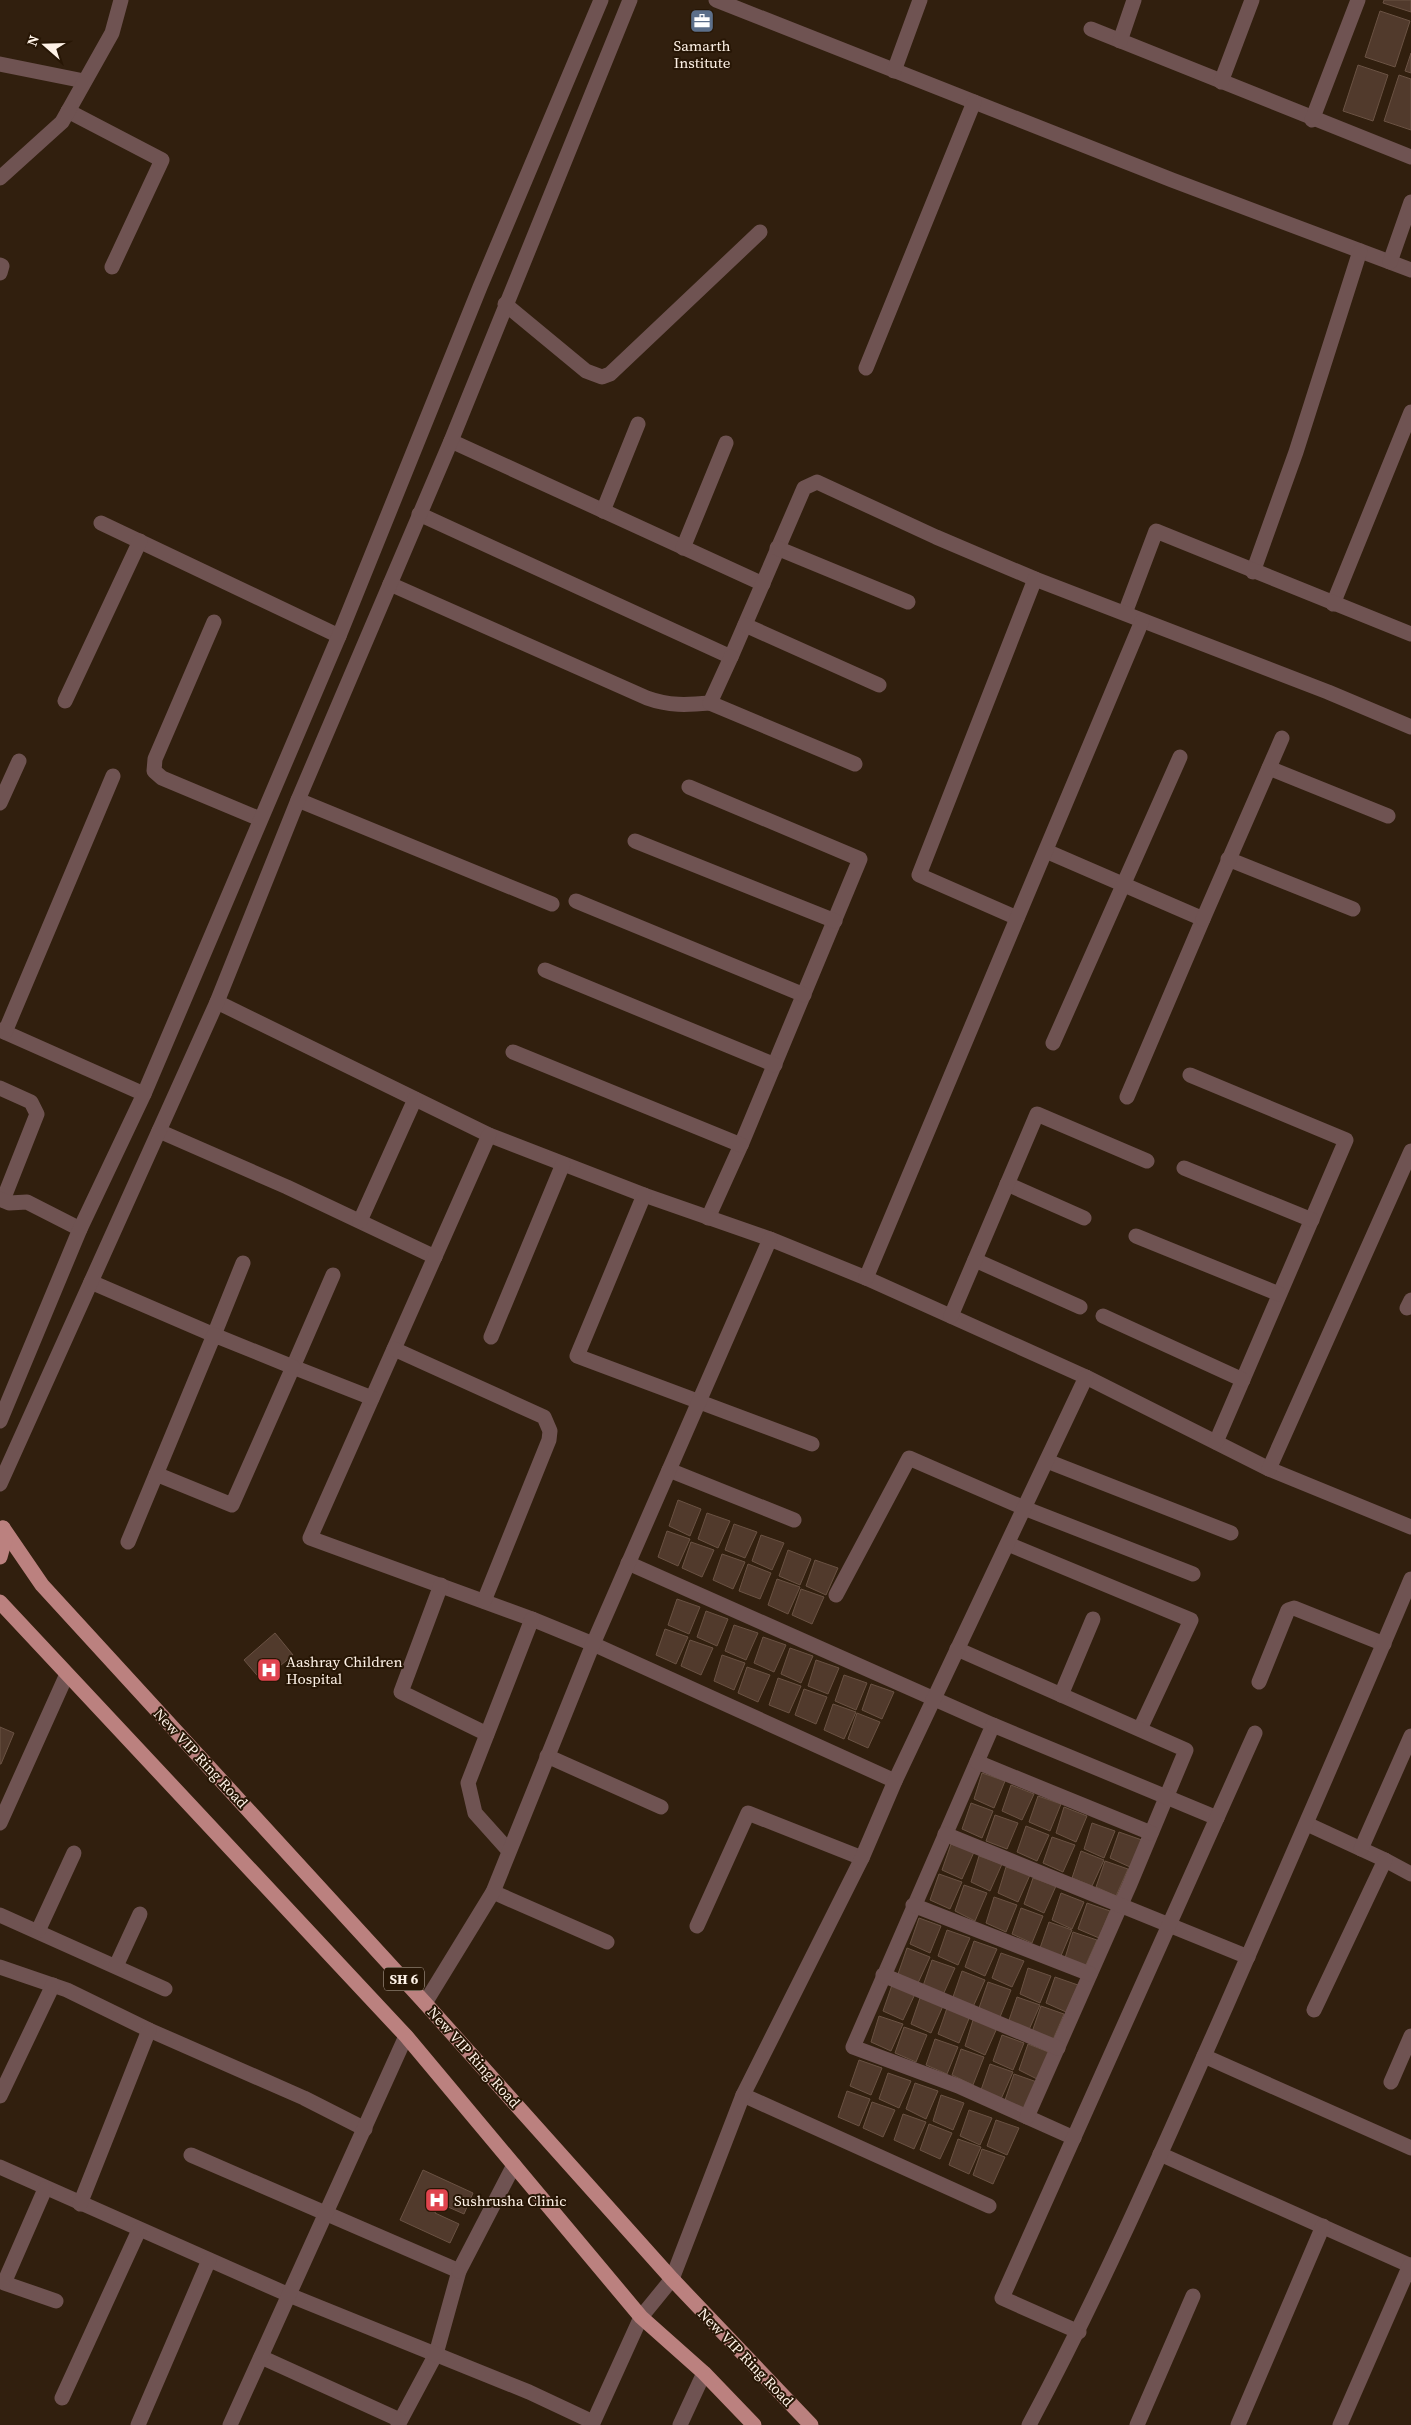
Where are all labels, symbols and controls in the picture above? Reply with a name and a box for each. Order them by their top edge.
office icon: Samarth Institute [689,8,715,34]
north arrow [20,20,70,70]
text: N [22,32,44,49]
place label: Samarth Institute [674,35,731,73]
place label: Aashray Children Hospital [286,1651,403,1689]
hospital icon: Aashray Children Hospital [256,1657,282,1683]
street label: New VIP Ring Road [149,1704,253,1813]
road number: SH 6 [384,1968,424,1990]
street label: New VIP Ring Road [423,2002,525,2112]
hospital icon: Sushrusha Clinic [424,2187,450,2213]
place label: Sushrusha Clinic [454,2190,567,2211]
street label: New VIP Ring Road [693,2303,799,2411]

